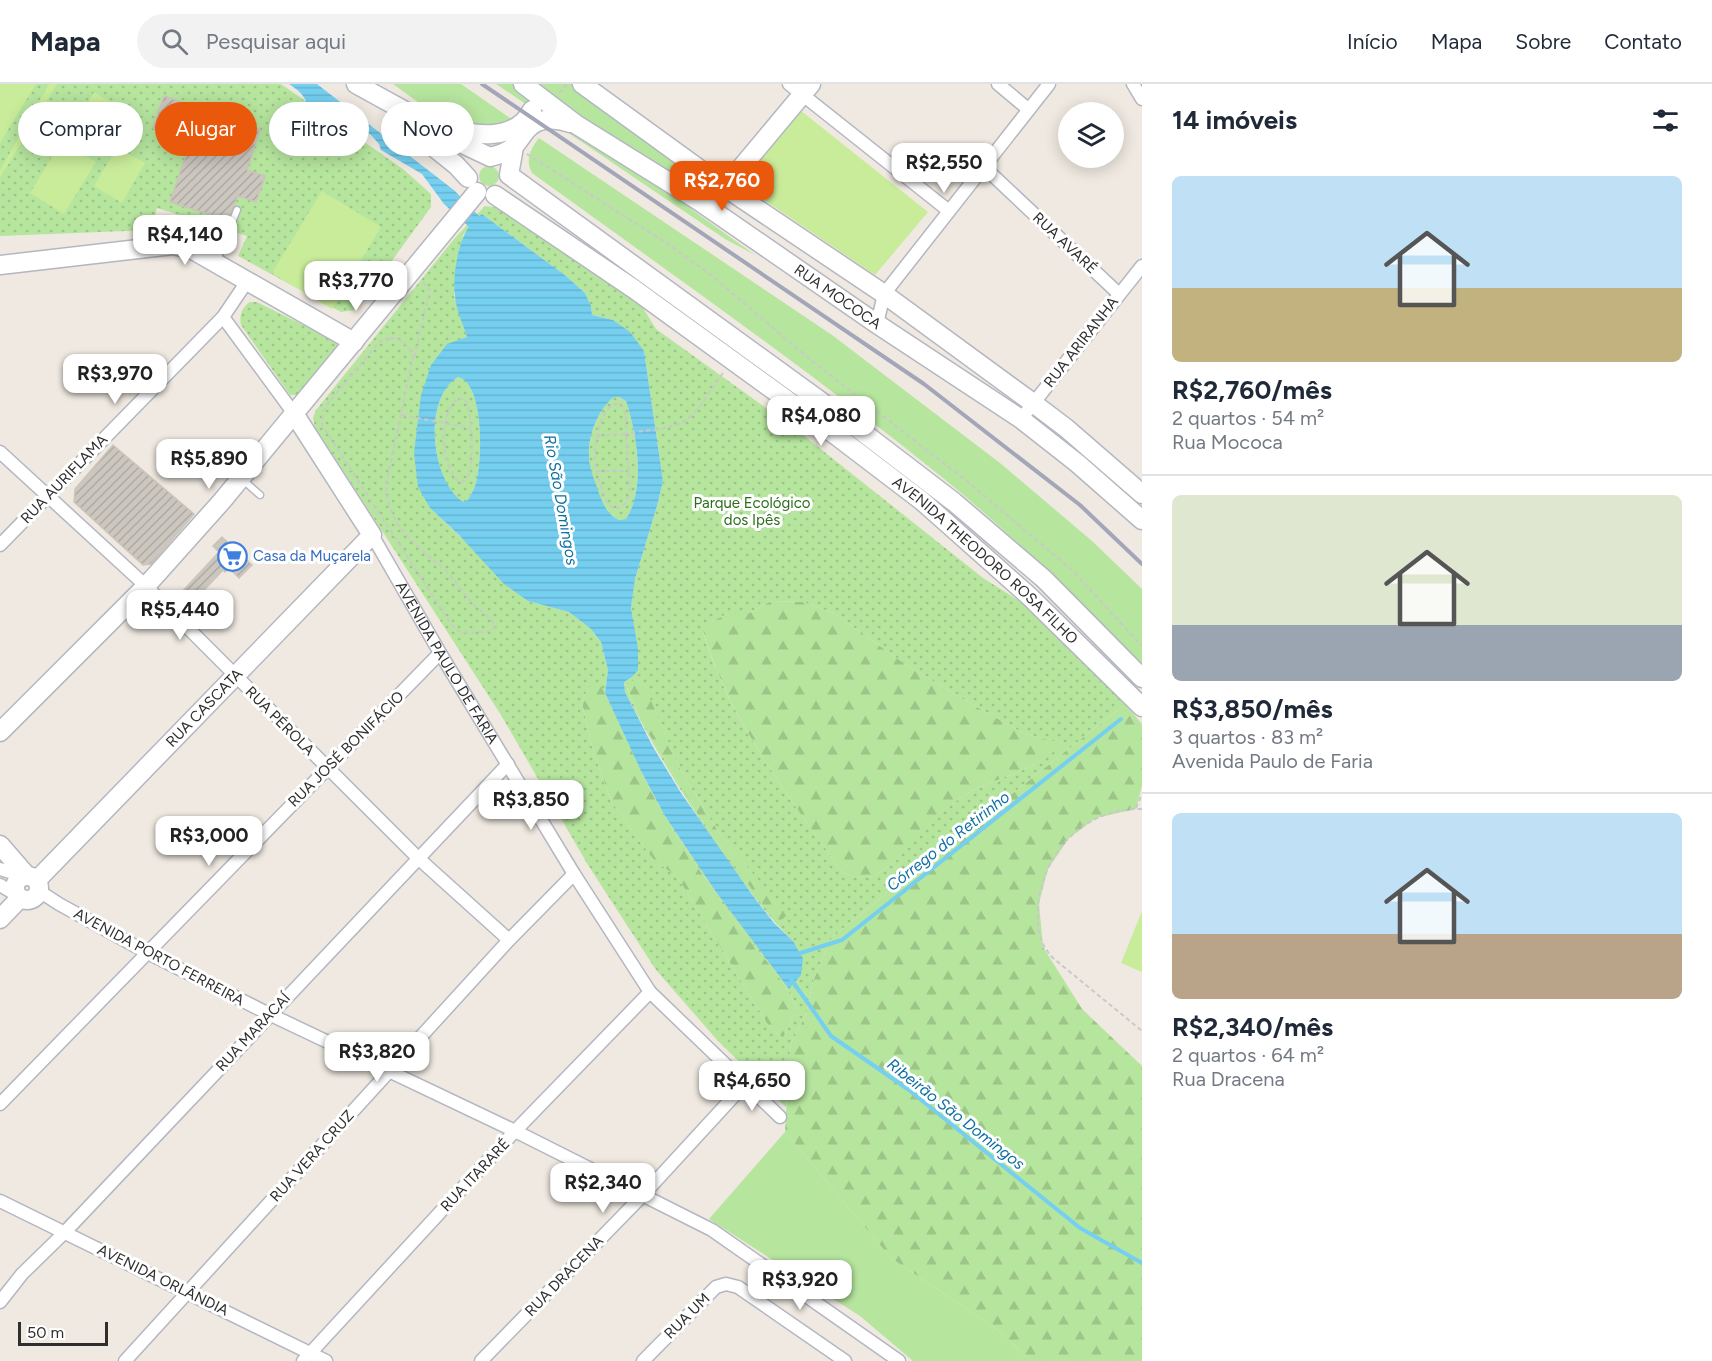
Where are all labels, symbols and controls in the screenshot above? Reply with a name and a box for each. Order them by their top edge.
search box [137,14,557,68]
text: Mapa [30,24,101,58]
icon: search [158,25,191,58]
text: Pesquisar aqui [206,28,346,55]
text: Início [1347,29,1398,54]
text: Mapa [1431,29,1482,54]
text: Sobre [1515,29,1571,54]
text: Contato [1604,29,1682,54]
chip: Comprar [18,102,143,156]
chip: Alugar [155,102,257,156]
chip: Filtros [269,102,369,156]
chip: Novo [381,102,474,156]
map controls [1058,102,1124,168]
button: layers [1058,102,1124,168]
text: 14 imóveis [1172,104,1297,136]
icon: filters [1649,104,1682,137]
pin: R$2,550 [889,143,999,194]
text: R$2,550 [906,150,982,174]
pin: R$2,760 [667,161,777,212]
text: R$2,760 [684,168,760,192]
street label: RUA AVARÉ [1029,209,1101,277]
pin: R$4,140 [130,215,240,266]
icon: home [1373,215,1481,323]
text: R$4,140 [147,222,223,246]
street label: RUA MOCOCA [791,260,885,333]
pin: R$3,770 [301,261,411,312]
text: R$3,770 [318,268,394,292]
street label: RUA ARIRANHA [1040,293,1122,391]
pin: R$3,970 [60,354,170,405]
text: R$3,970 [77,361,153,385]
text: R$2,760/mês [1172,374,1332,406]
pin: R$4,080 [766,396,876,447]
text: R$4,080 [781,403,861,427]
text: 2 quartos · 54 m² [1172,406,1324,430]
text: Rua Mococa [1172,430,1283,454]
street label: RUA AURIFLAMA [17,431,111,527]
water label: Rio São Domingos [540,433,582,567]
pin: R$5,890 [154,439,264,490]
text: R$5,890 [170,446,248,470]
street label: AVENIDA THEODORO ROSA FILHO [889,473,1082,648]
park label: Parque Ecológico dos Ipês [694,494,811,529]
icon: home [1373,534,1481,642]
supermarket icon: Casa da Muçarela [216,540,248,572]
place label: Casa da Muçarela [253,547,371,565]
street label: AVENIDA PAULO DE FARIA [392,578,502,747]
pin: R$5,440 [125,590,235,641]
text: R$5,440 [140,597,220,621]
street label: RUA CASCATA [162,665,246,751]
street label: RUA PÉROLA [242,683,318,759]
street label: RUA JOSÉ BONIFÁCIO [284,687,408,811]
text: R$3,850/mês [1172,693,1333,725]
text: 3 quartos · 83 m² [1172,725,1323,749]
text: Avenida Paulo de Faria [1172,749,1373,773]
pin: R$3,850 [476,780,586,831]
text: R$3,850 [492,787,570,811]
water label: Córrego do Retirinho [883,787,1013,895]
pin: R$3,000 [154,816,264,867]
text: R$3,000 [169,823,249,847]
icon: home [1373,852,1481,960]
street label: AVENIDA PORTO FERREIRA [71,904,247,1010]
street label: RUA MARACAÍ [212,988,295,1075]
text: R$2,340/mês [1172,1011,1333,1043]
pin: R$3,820 [322,1032,432,1083]
text: R$3,820 [338,1039,416,1063]
text: 2 quartos · 64 m² [1172,1043,1324,1067]
water label: Ribeirão São Domingos [884,1055,1029,1174]
pin: R$4,650 [697,1061,807,1112]
text: Rua Dracena [1172,1067,1285,1091]
text: R$4,650 [713,1068,791,1092]
street label: RUA VERA CRUZ [266,1107,358,1205]
street label: RUA ITARARÉ [437,1135,513,1215]
pin: R$2,340 [548,1163,658,1214]
text: R$2,340 [564,1170,642,1194]
street label: RUA DRACENA [521,1232,607,1320]
street label: AVENIDA ORLÂNDIA [94,1240,232,1320]
pin: R$3,920 [745,1260,855,1311]
text: R$3,920 [762,1267,838,1291]
street label: RUA UM [660,1289,714,1343]
scale bar [18,1319,108,1346]
text: 50 m [27,1323,64,1342]

